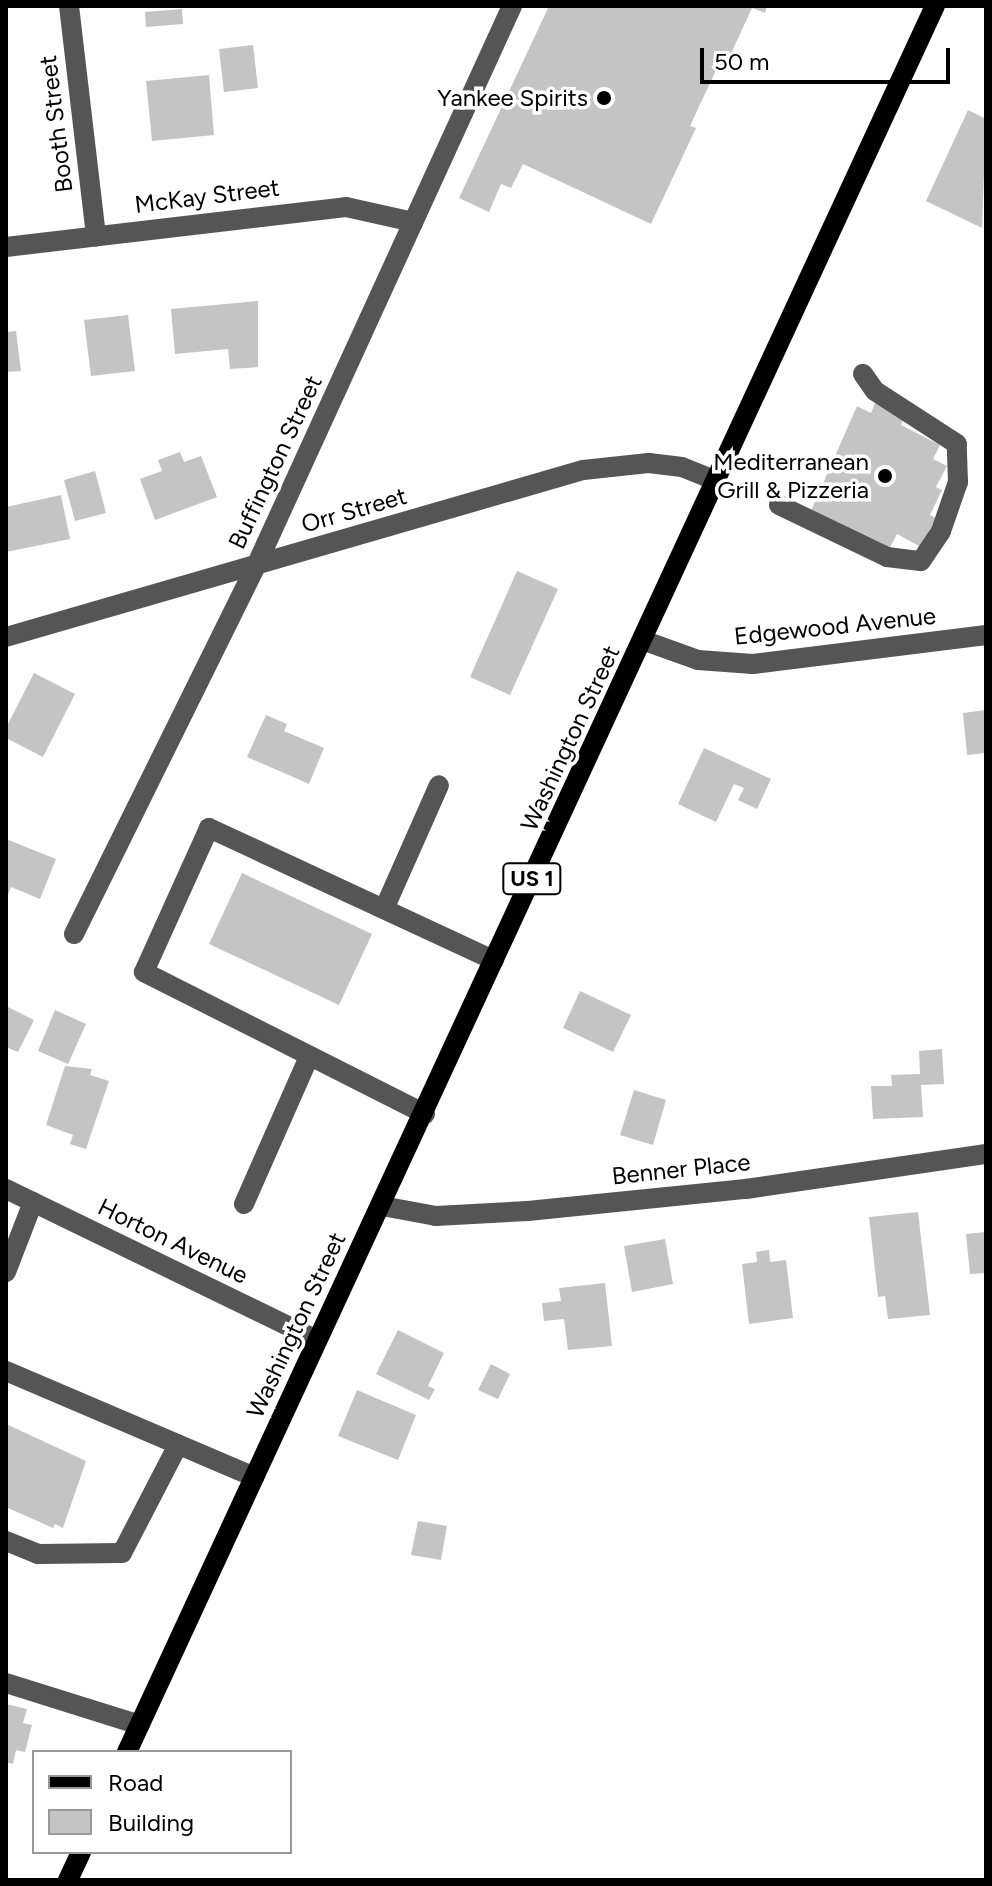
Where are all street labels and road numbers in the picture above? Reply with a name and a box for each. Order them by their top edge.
street label: Booth Street [33,54,79,194]
street label: McKay Street [133,173,281,219]
street label: Buffington Street [222,371,328,553]
street label: Orr Street [298,481,410,539]
street label: Edgewood Avenue [733,601,937,651]
street label: Washington Street [514,641,626,835]
road number: US 1 [502,861,562,897]
street label: Benner Place [610,1147,752,1191]
street label: Horton Avenue [93,1192,253,1290]
street label: Washington Street [240,1228,352,1422]

